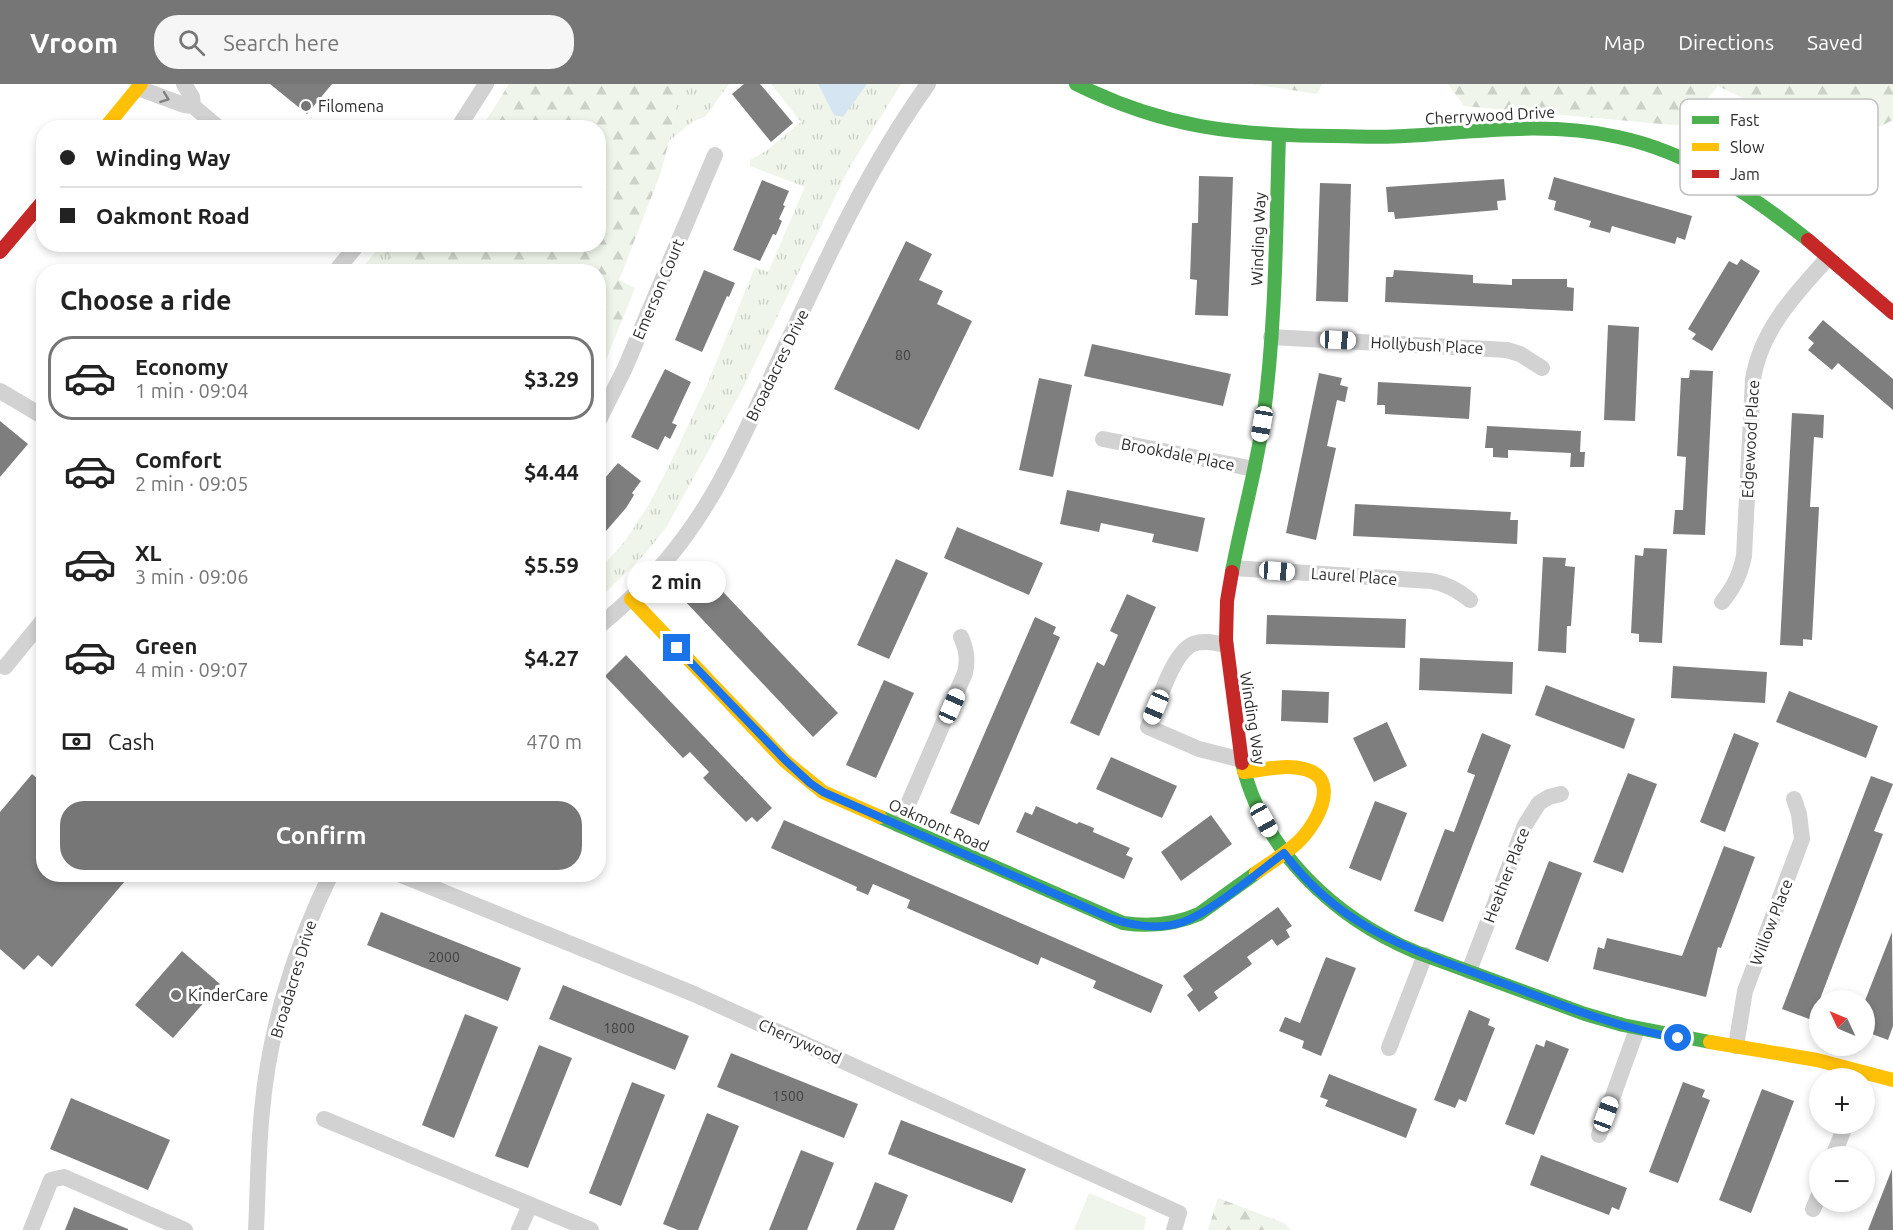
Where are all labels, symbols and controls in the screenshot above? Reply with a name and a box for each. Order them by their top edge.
search box [154,15,574,69]
icon: search [175,26,208,59]
text: Vroom [30,27,118,58]
text: Search here [223,30,339,55]
text: Map [1604,30,1645,54]
text: Directions [1678,30,1774,54]
text: Saved [1807,30,1863,54]
one-way arrow [159,91,170,103]
place label: Filomena [318,97,384,115]
marker: Filomena [299,99,313,113]
legend [1680,99,1878,195]
street label: Cherrywood Drive [1425,103,1555,127]
text: Fast [1730,111,1760,129]
text: Slow [1730,138,1765,156]
text: Winding Way [96,145,231,170]
text: Jam [1730,165,1760,183]
street label: Winding Way [1247,192,1269,286]
text: Oakmont Road [96,203,250,228]
street label: Emerson Court [629,235,688,342]
text: Choose a ride [60,285,232,315]
street label: Broadacres Drive [742,306,812,424]
car [1320,330,1356,350]
street label: Hollybush Place [1370,333,1484,357]
house number: 80 [895,347,911,363]
icon: car [63,351,117,405]
text: Economy [135,354,228,379]
text: $3.29 [524,366,579,391]
text: 1 min · 09:04 [135,379,249,402]
street label: Edgewood Place [1738,379,1762,499]
car [1250,405,1274,443]
street label: Brookdale Place [1120,434,1236,474]
icon: car [63,444,117,498]
text: Comfort [135,447,222,472]
text: $4.44 [524,459,579,484]
text: 2 min · 09:05 [135,472,249,495]
icon: car [63,537,117,591]
text: XL [135,540,162,565]
text: $5.59 [524,552,579,577]
callout: 2 min [628,561,726,603]
car [1258,561,1296,581]
street label: Laurel Place [1310,564,1398,588]
text: 3 min · 09:06 [135,565,249,588]
text: 2 min [651,570,702,593]
icon: car [63,630,117,684]
text: Green [135,633,197,658]
route end [663,634,690,661]
text: $4.27 [524,645,579,670]
text: 4 min · 09:07 [135,658,249,681]
street label: Winding Way [1237,670,1269,766]
car [936,686,968,726]
car [1141,687,1171,727]
icon: cash [60,725,93,758]
text: Cash [108,729,155,754]
text: 470 m [526,730,582,753]
street label: Oakmont Road [886,795,992,855]
car [1247,800,1281,840]
button: Confirm [60,801,582,870]
street label: Heather Place [1480,825,1532,925]
street label: Willow Place [1746,876,1796,968]
street label: Broadacres Drive [267,918,319,1040]
house number: 2000 [428,949,460,965]
place label: KinderCare [188,986,268,1004]
marker: KinderCare [169,988,183,1002]
north arrow [1809,990,1875,1056]
map controls [1809,990,1875,1212]
street label: Cherrywood [756,1015,844,1067]
house number: 1800 [603,1020,635,1036]
route start [1664,1024,1691,1051]
button: + [1809,1068,1875,1134]
house number: 1500 [772,1088,804,1104]
car [1591,1094,1621,1134]
button: − [1809,1146,1875,1212]

